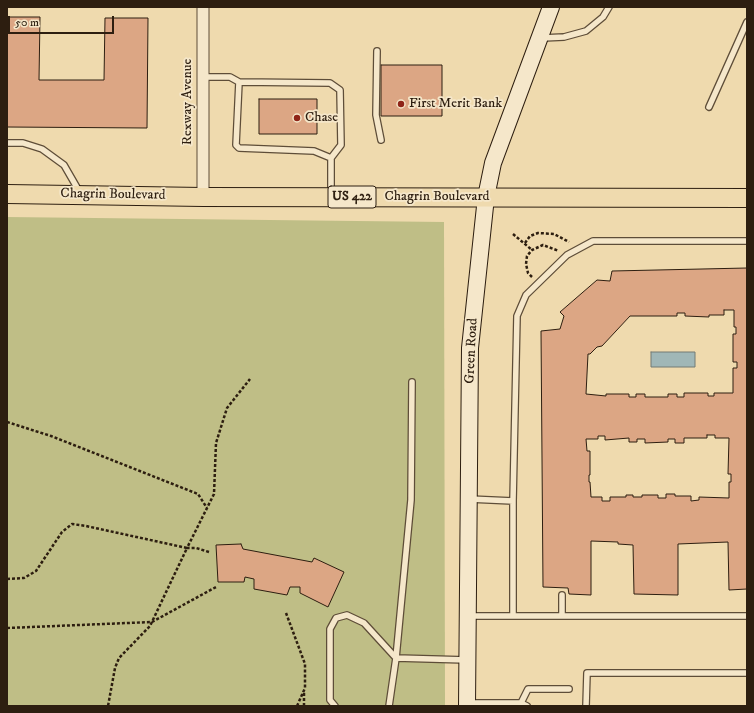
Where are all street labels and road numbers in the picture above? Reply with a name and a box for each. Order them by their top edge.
street label: Rexway Avenue [180,59,196,145]
street label: Chagrin Boulevard [60,186,166,204]
road number: US 422 [328,186,376,208]
street label: Chagrin Boulevard [384,189,490,205]
street label: Green Road [462,318,482,384]

